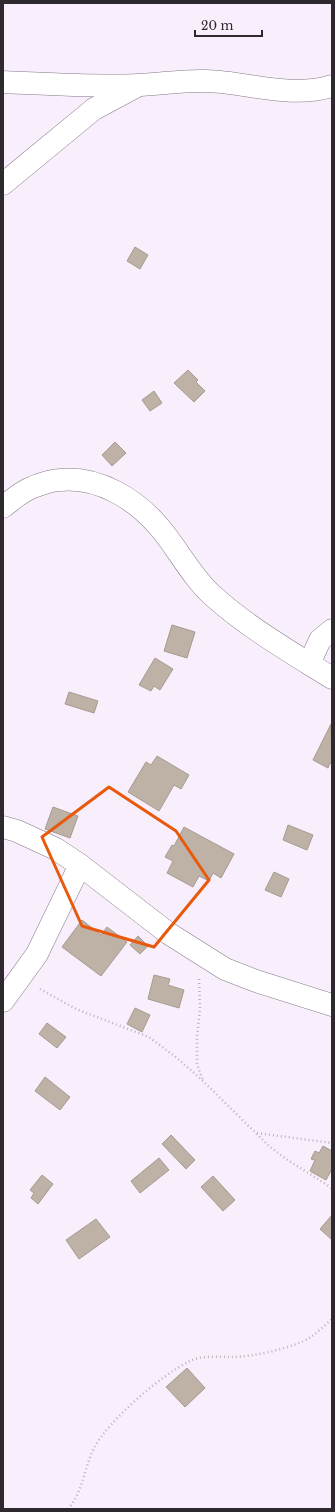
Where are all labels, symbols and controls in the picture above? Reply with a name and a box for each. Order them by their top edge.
scale bar [195,12,262,38]
text: 20 m [201,18,233,33]

